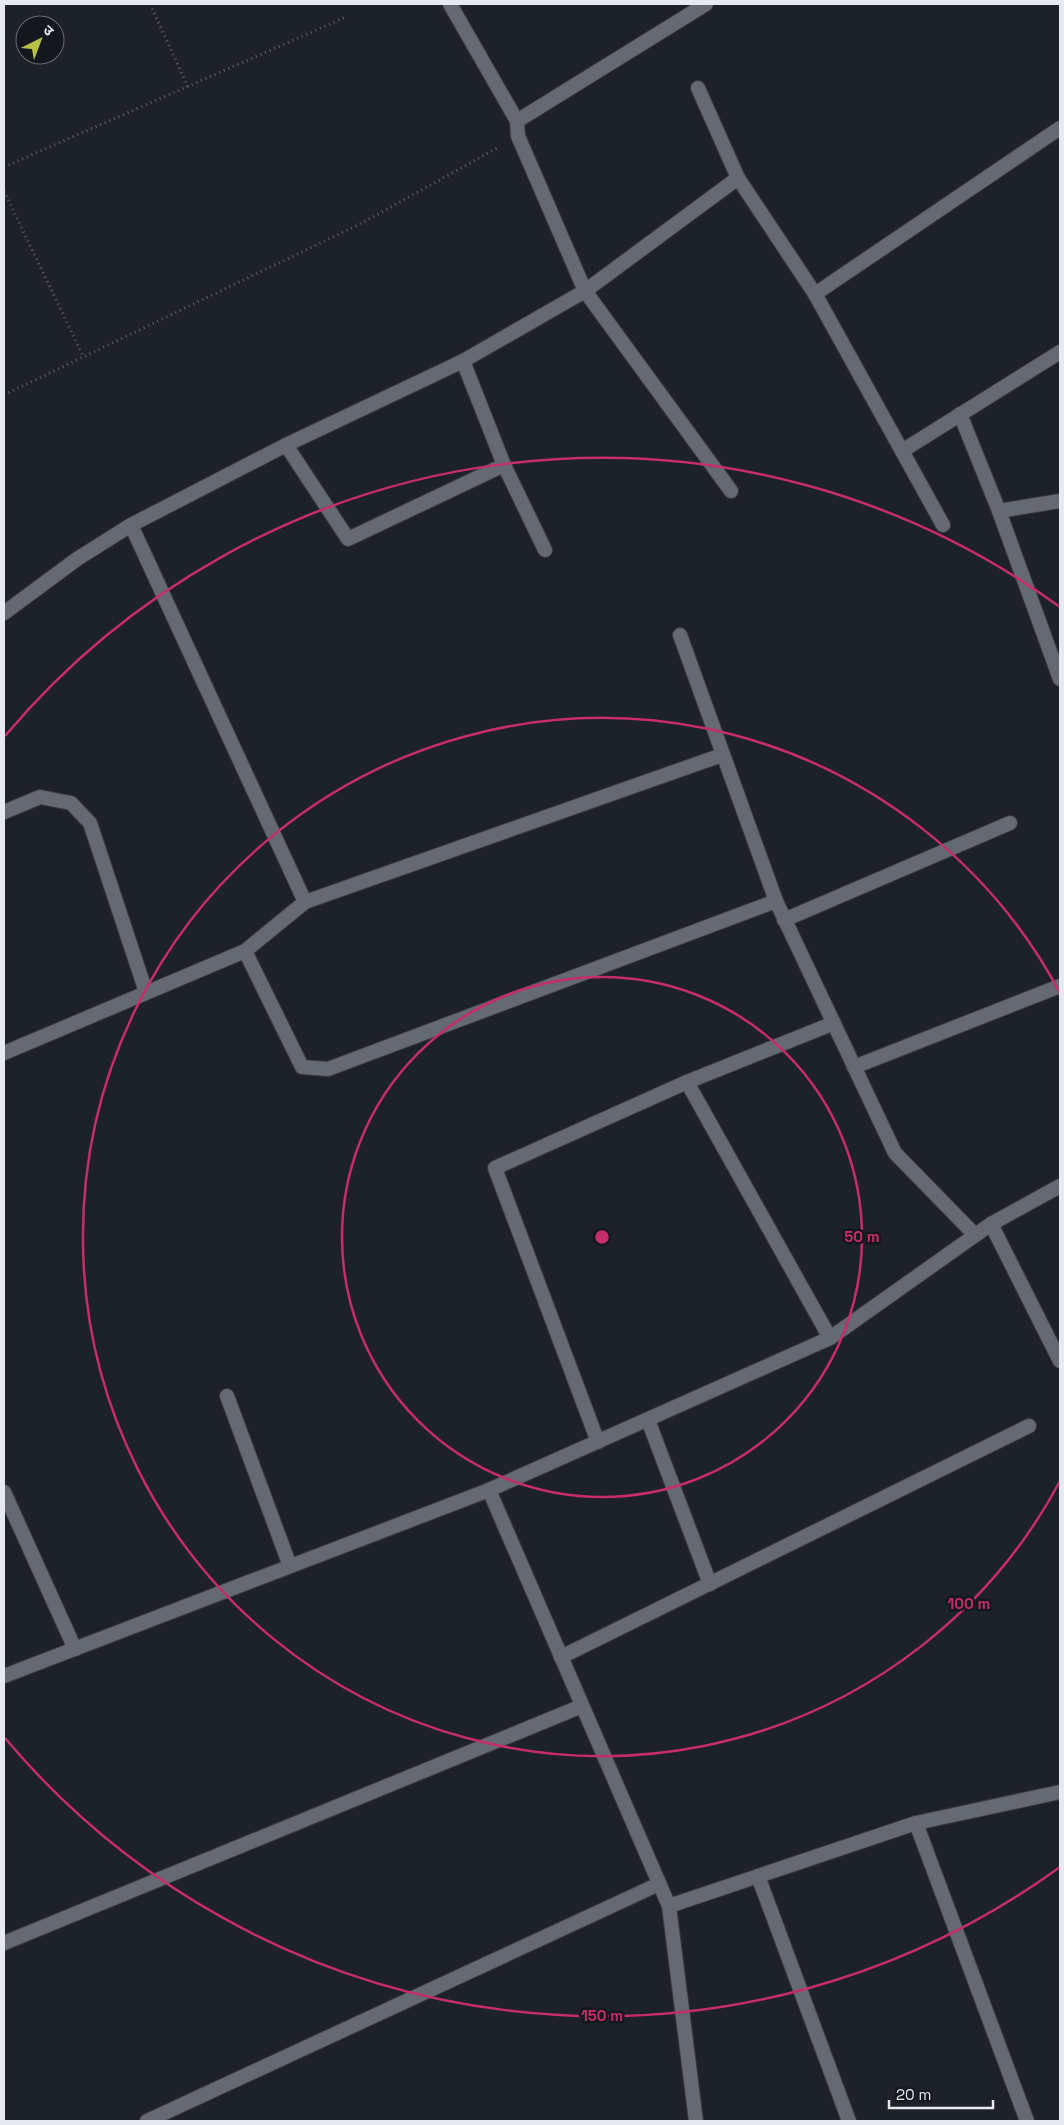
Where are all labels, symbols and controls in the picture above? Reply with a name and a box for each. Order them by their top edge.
north arrow [15,15,65,65]
text: उ [40,21,58,40]
text: 50 m [844,1227,880,1246]
centre of rings [593,1228,611,1246]
text: 100 m [948,1594,990,1613]
text: 150 m [581,2006,623,2025]
scale bar [889,2078,993,2110]
text: 20 m [896,2085,931,2104]

